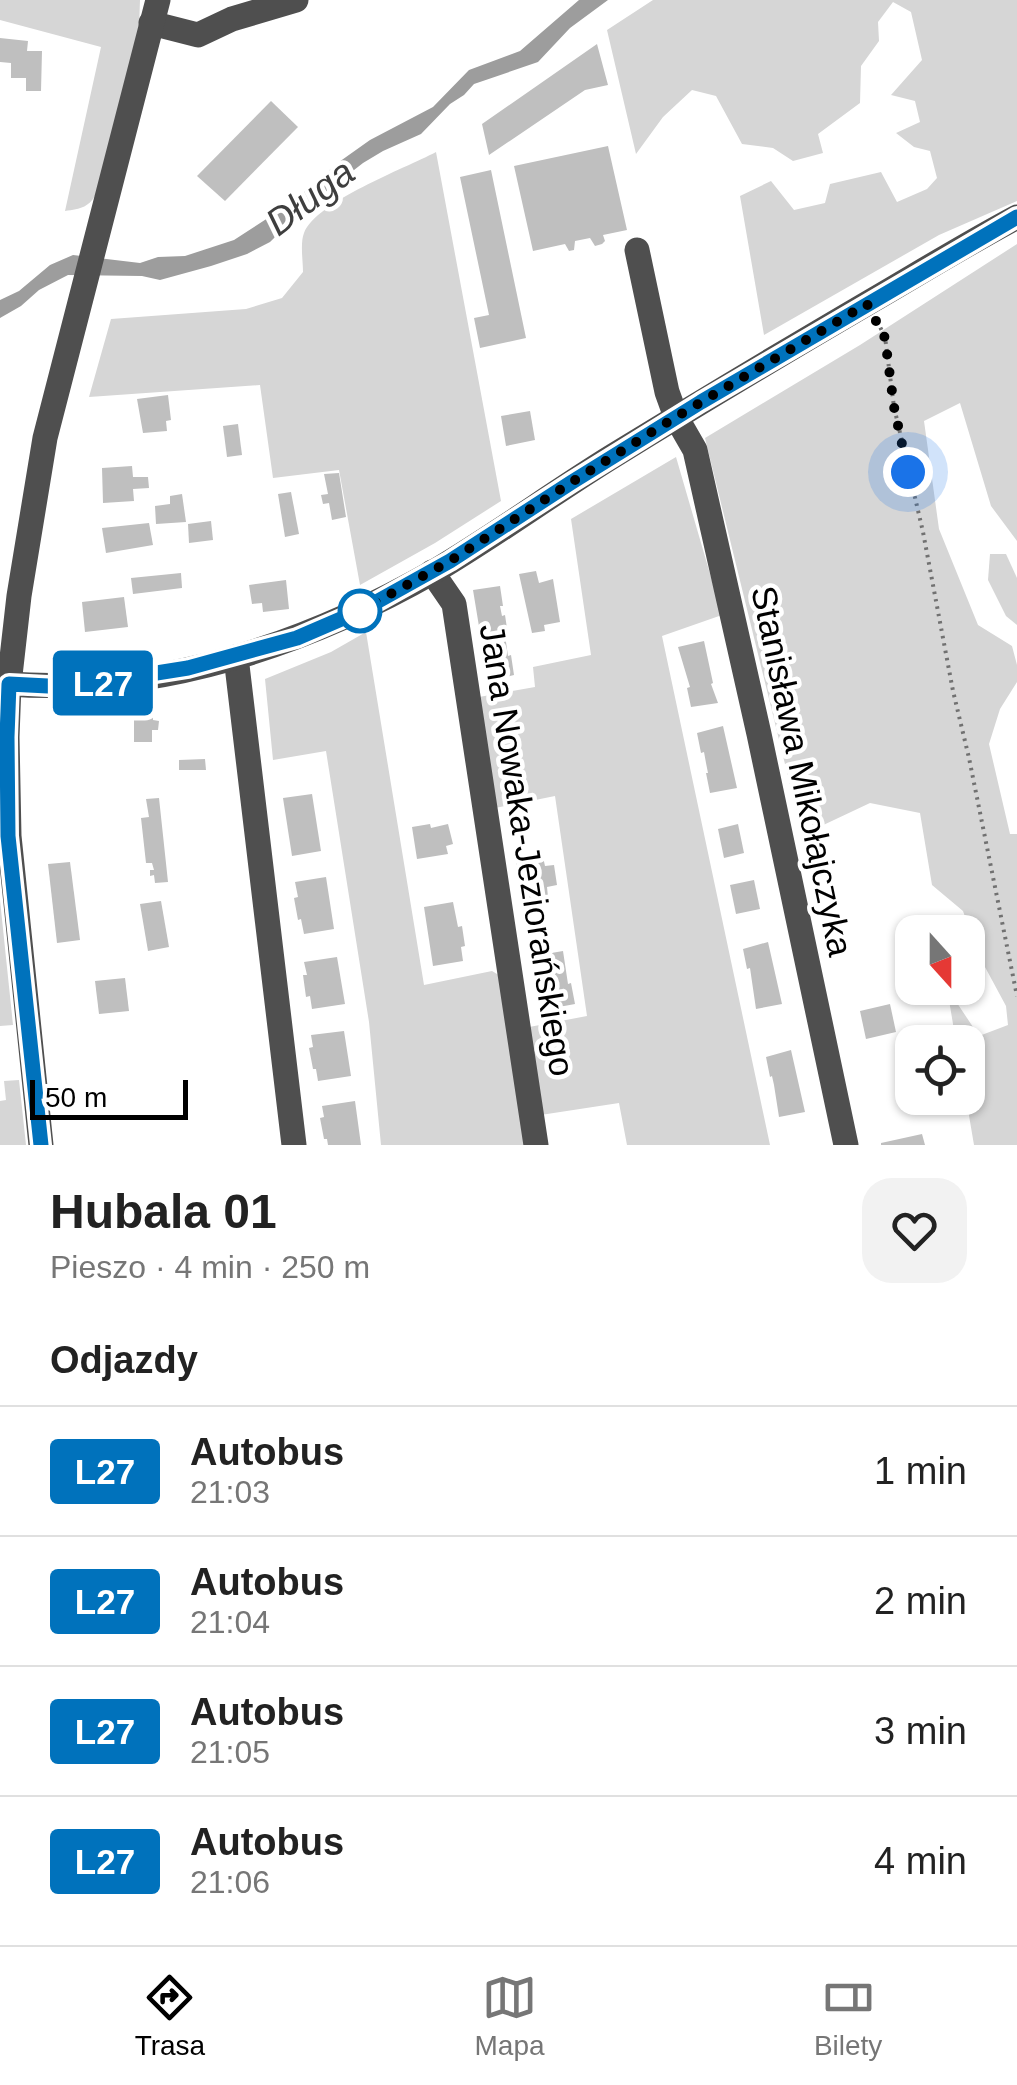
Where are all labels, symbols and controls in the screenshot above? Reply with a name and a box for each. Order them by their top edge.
water label: Długa [258,150,362,244]
your location [883,447,933,497]
street label: Stanisława Mikołajczyka [744,582,861,960]
unlabelled marker [339,590,381,632]
street label: Jana Nowaka-Jeziorańskiego [472,621,583,1079]
line badge: L27 [46,650,160,716]
text: L27 [73,664,133,703]
north arrow [895,915,985,1005]
map controls [895,915,985,1115]
button: locate [895,1025,985,1115]
scale bar [30,1075,188,1120]
text: 50 m [45,1082,107,1113]
button: heart [862,1178,967,1283]
text: Hubala 01 [50,1185,277,1238]
text: Pieszo · 4 min · 250 m [50,1249,370,1285]
text: Odjazdy [50,1339,198,1381]
text: Autobus [190,1431,344,1473]
text: 1 min [874,1450,967,1492]
text: L27 [75,1452,135,1491]
text: 21:03 [190,1474,270,1510]
text: Autobus [190,1561,344,1603]
text: 2 min [874,1580,967,1622]
text: L27 [75,1582,135,1621]
text: 21:04 [190,1604,270,1640]
text: Autobus [190,1691,344,1733]
text: 3 min [874,1710,967,1752]
text: L27 [75,1712,135,1751]
text: 21:05 [190,1734,270,1770]
text: Autobus [190,1821,344,1863]
text: 4 min [874,1840,967,1882]
text: L27 [75,1842,135,1881]
text: 21:06 [190,1864,270,1900]
tab: Trasa [135,1970,205,2062]
tab: Mapa [475,1970,545,2062]
tab: Bilety [814,1970,882,2062]

